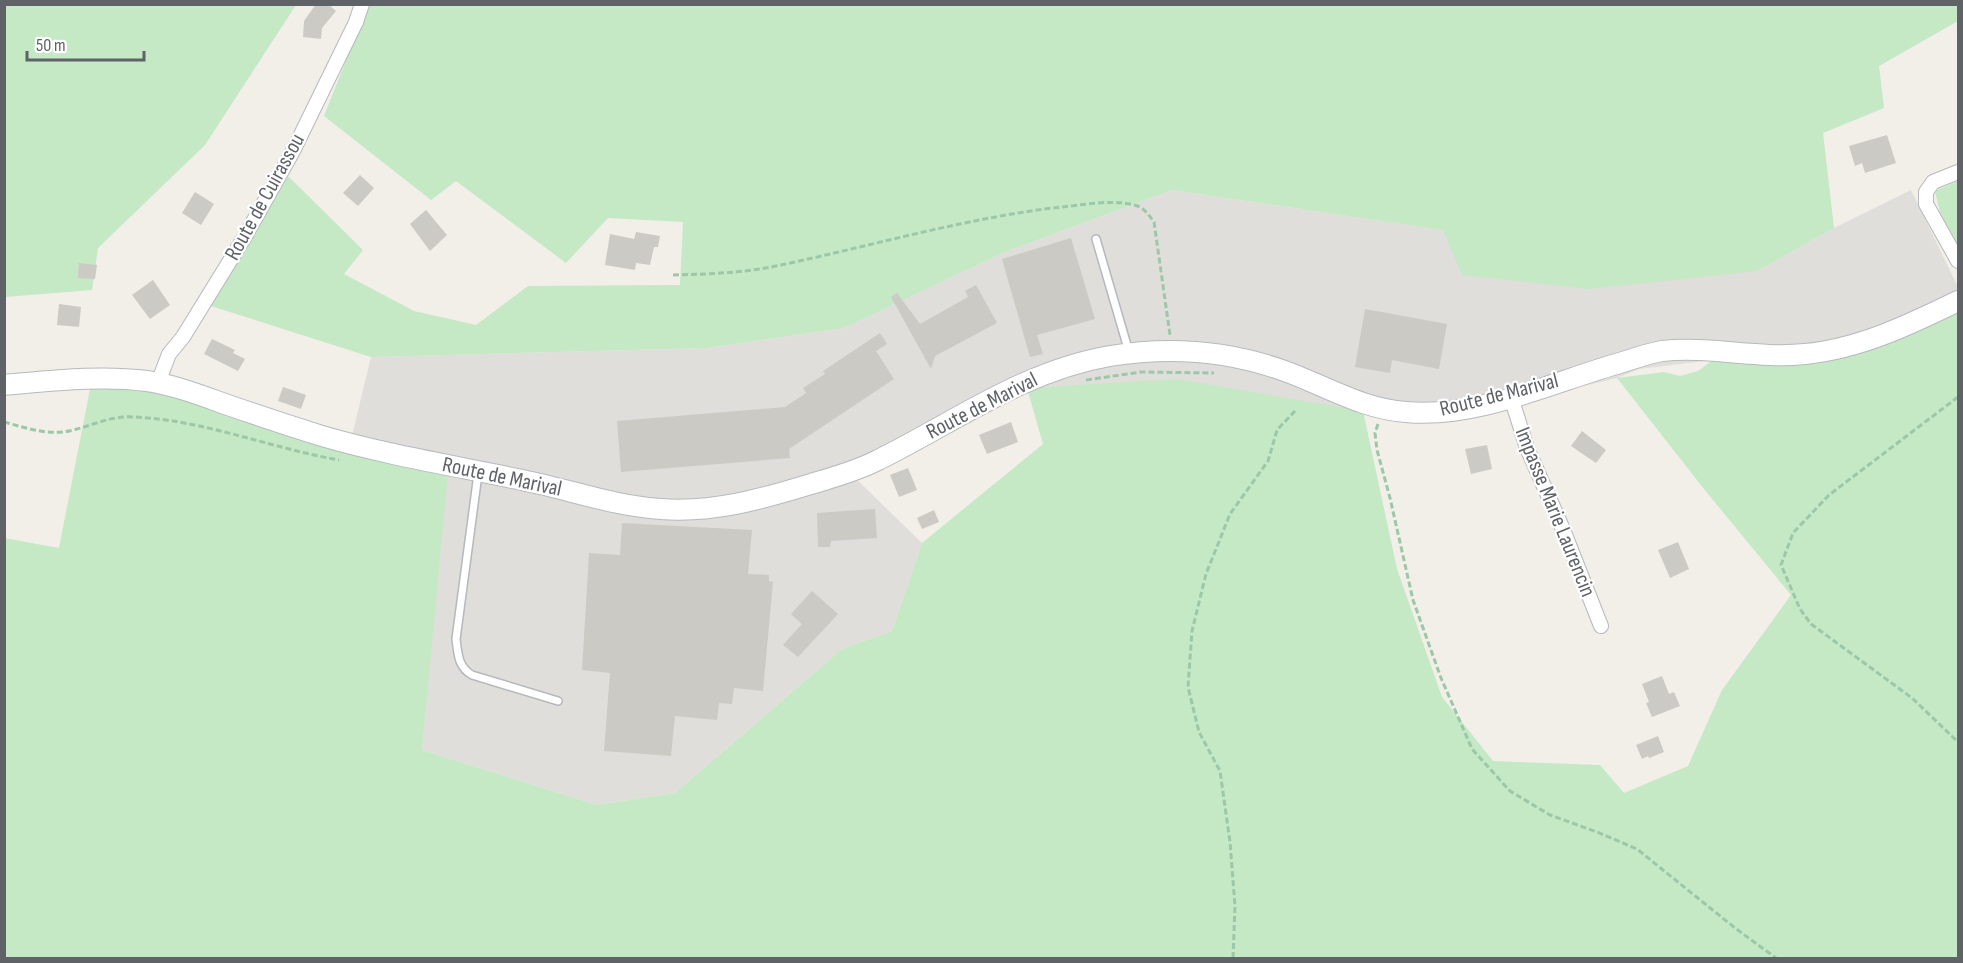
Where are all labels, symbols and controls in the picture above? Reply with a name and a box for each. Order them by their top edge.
scale bar [27,24,144,62]
text: 50 m [36,35,66,56]
street label: Route de Cuirassou [219,129,311,265]
street label: Route de Marival [922,366,1042,446]
street label: Route de Marival [1437,367,1561,423]
street label: Impasse Marie Laurencin [1509,423,1601,601]
street label: Route de Marival [440,451,564,503]

